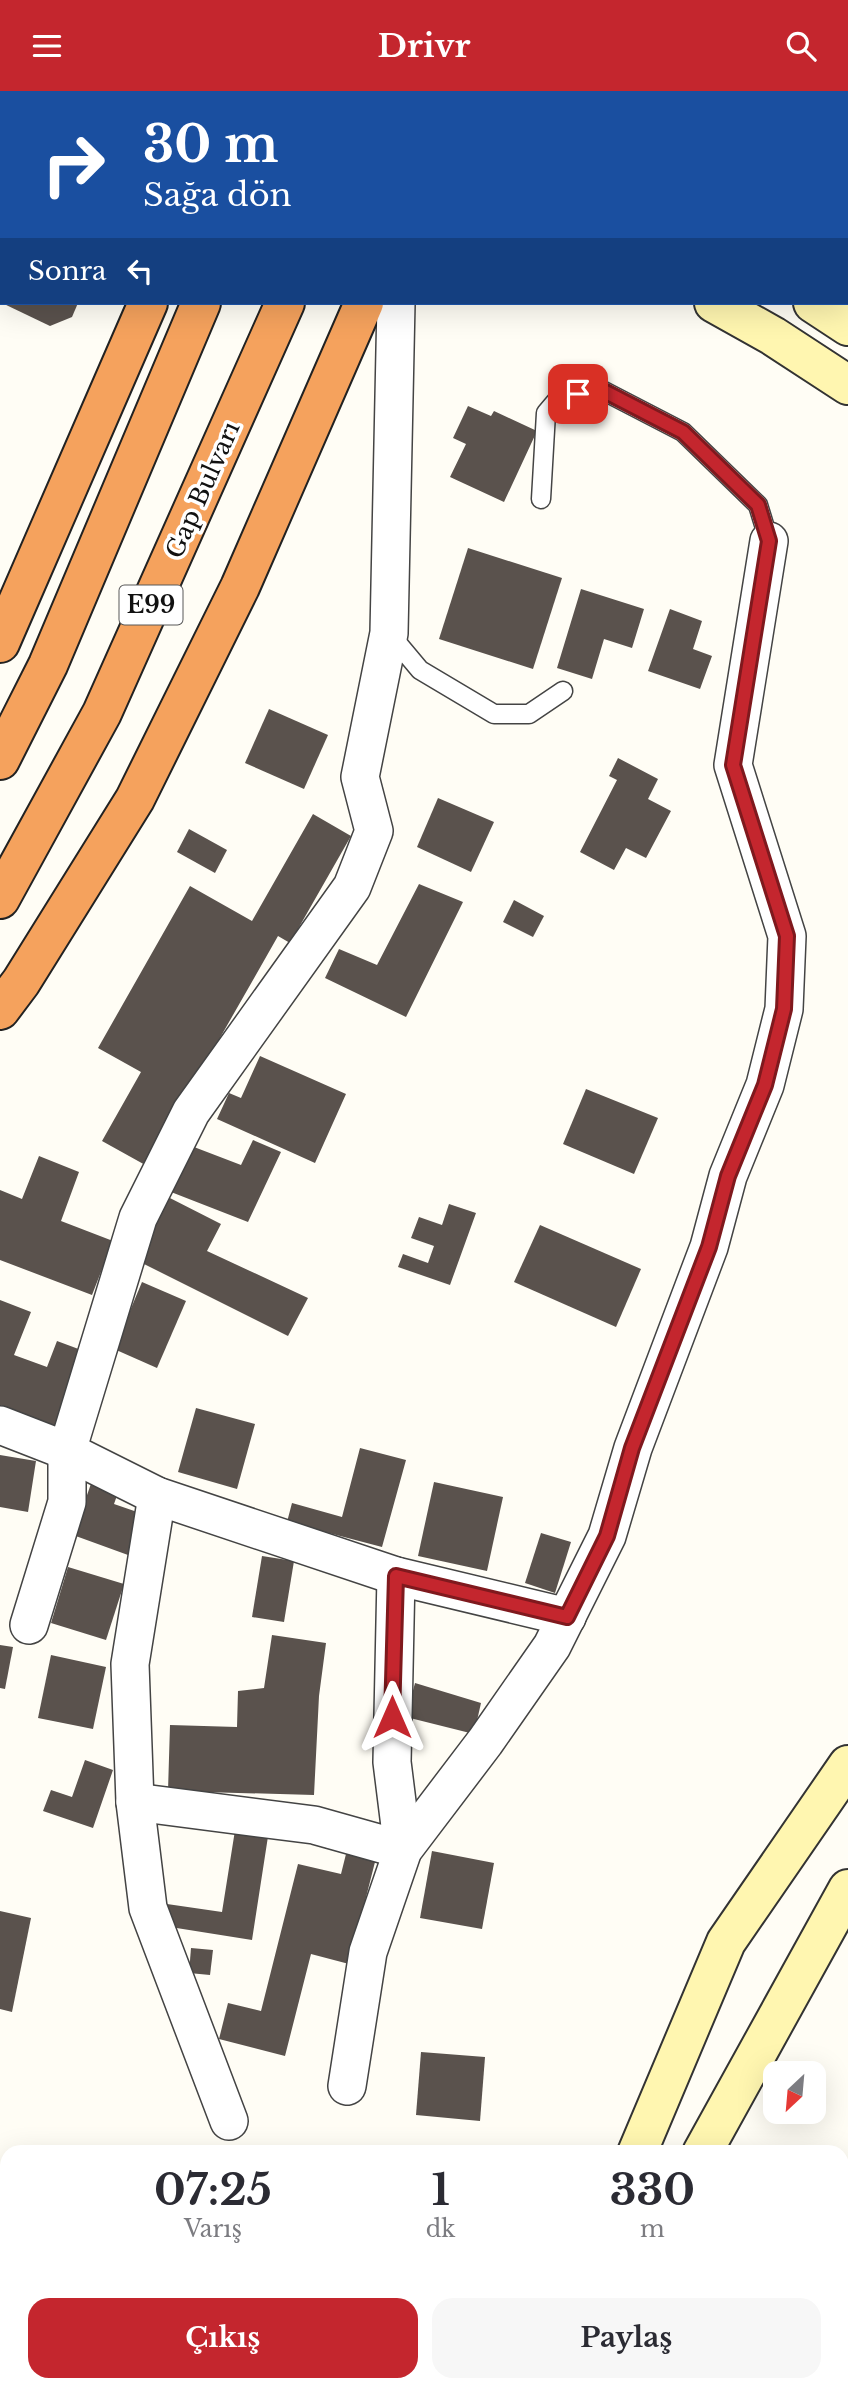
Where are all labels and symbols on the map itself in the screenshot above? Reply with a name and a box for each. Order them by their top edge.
pin [548,364,608,424]
street label: Gap Bulvarı [159,417,246,563]
road number: E99 [120,585,182,625]
position arrow [355,1680,429,1754]
north arrow [763,2061,826,2125]

